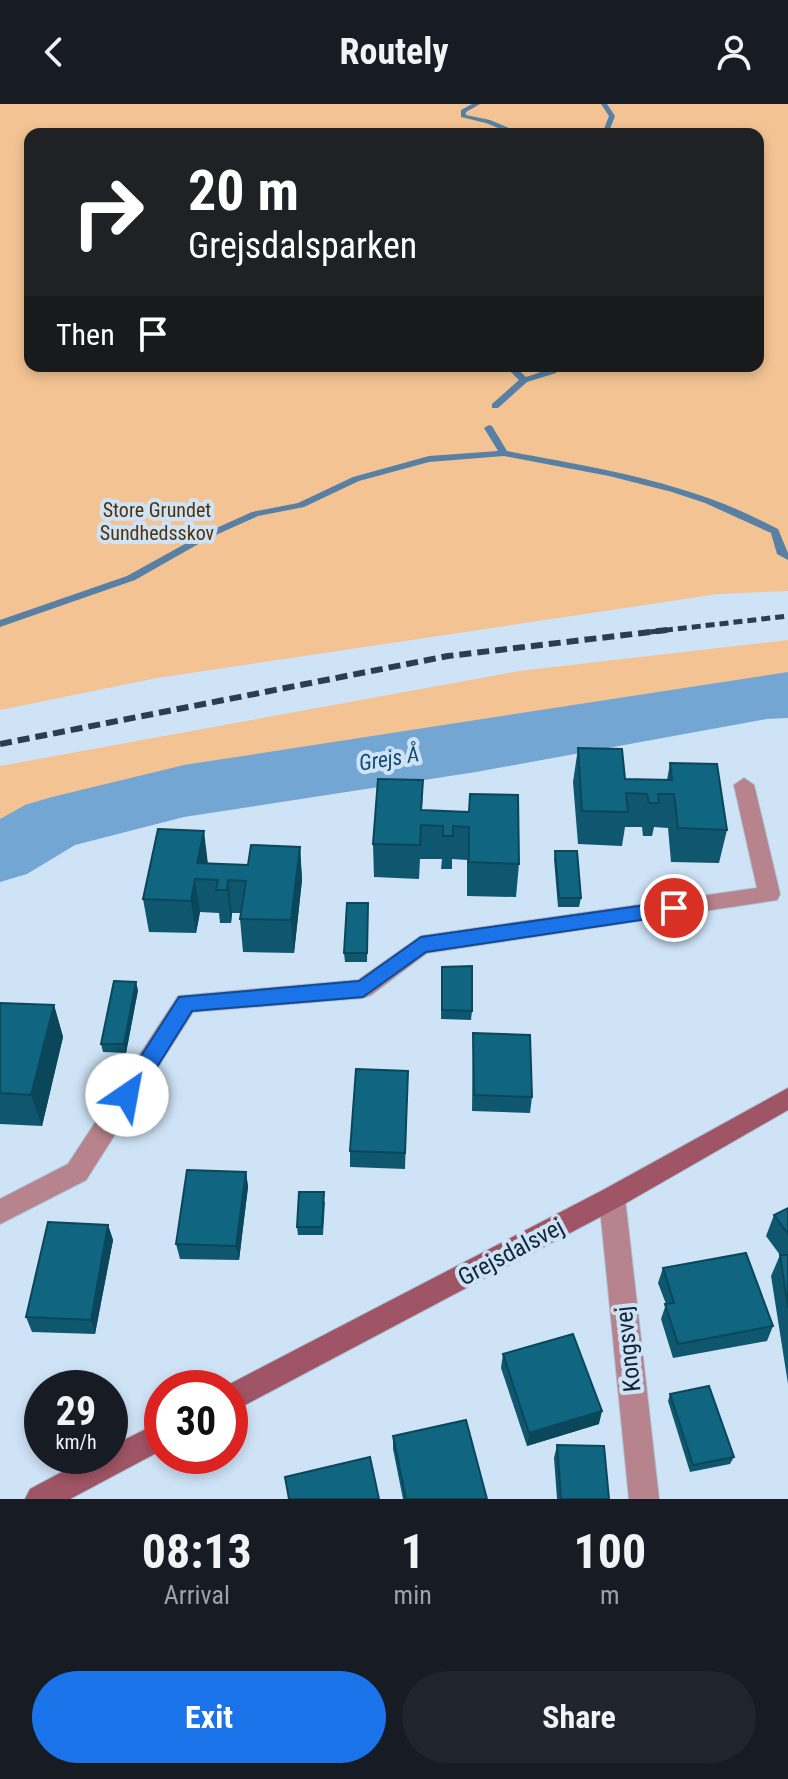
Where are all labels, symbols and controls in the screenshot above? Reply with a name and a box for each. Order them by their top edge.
icon: back [32,30,76,74]
icon: person [712,30,756,74]
text: Routely [340,31,448,73]
text: 20 m [188,158,299,224]
icon: right [56,160,160,264]
text: Grejsdalsparken [188,225,417,267]
icon: arrive [131,312,175,356]
text: Then [56,317,115,352]
park label: Store Grundet Sundhedsskov [100,498,215,545]
water label: Grejs Å [357,740,421,776]
pin [640,874,708,942]
icon: arrive [652,886,696,930]
position arrow [85,1053,169,1137]
street label: Grejsdalsvej [453,1213,569,1291]
street label: Kongsvej [610,1305,646,1393]
speed limit sign: 30 [144,1370,248,1474]
text: 29 [56,1388,96,1435]
text: km/h [55,1430,97,1454]
text: 08:13 [142,1523,252,1580]
text: 1 [401,1523,425,1580]
text: 100 [573,1523,646,1580]
text: Arrival [164,1580,230,1610]
text: min [394,1580,432,1610]
text: m [600,1580,620,1610]
button: Exit [32,1671,386,1763]
button: Share [402,1671,756,1763]

